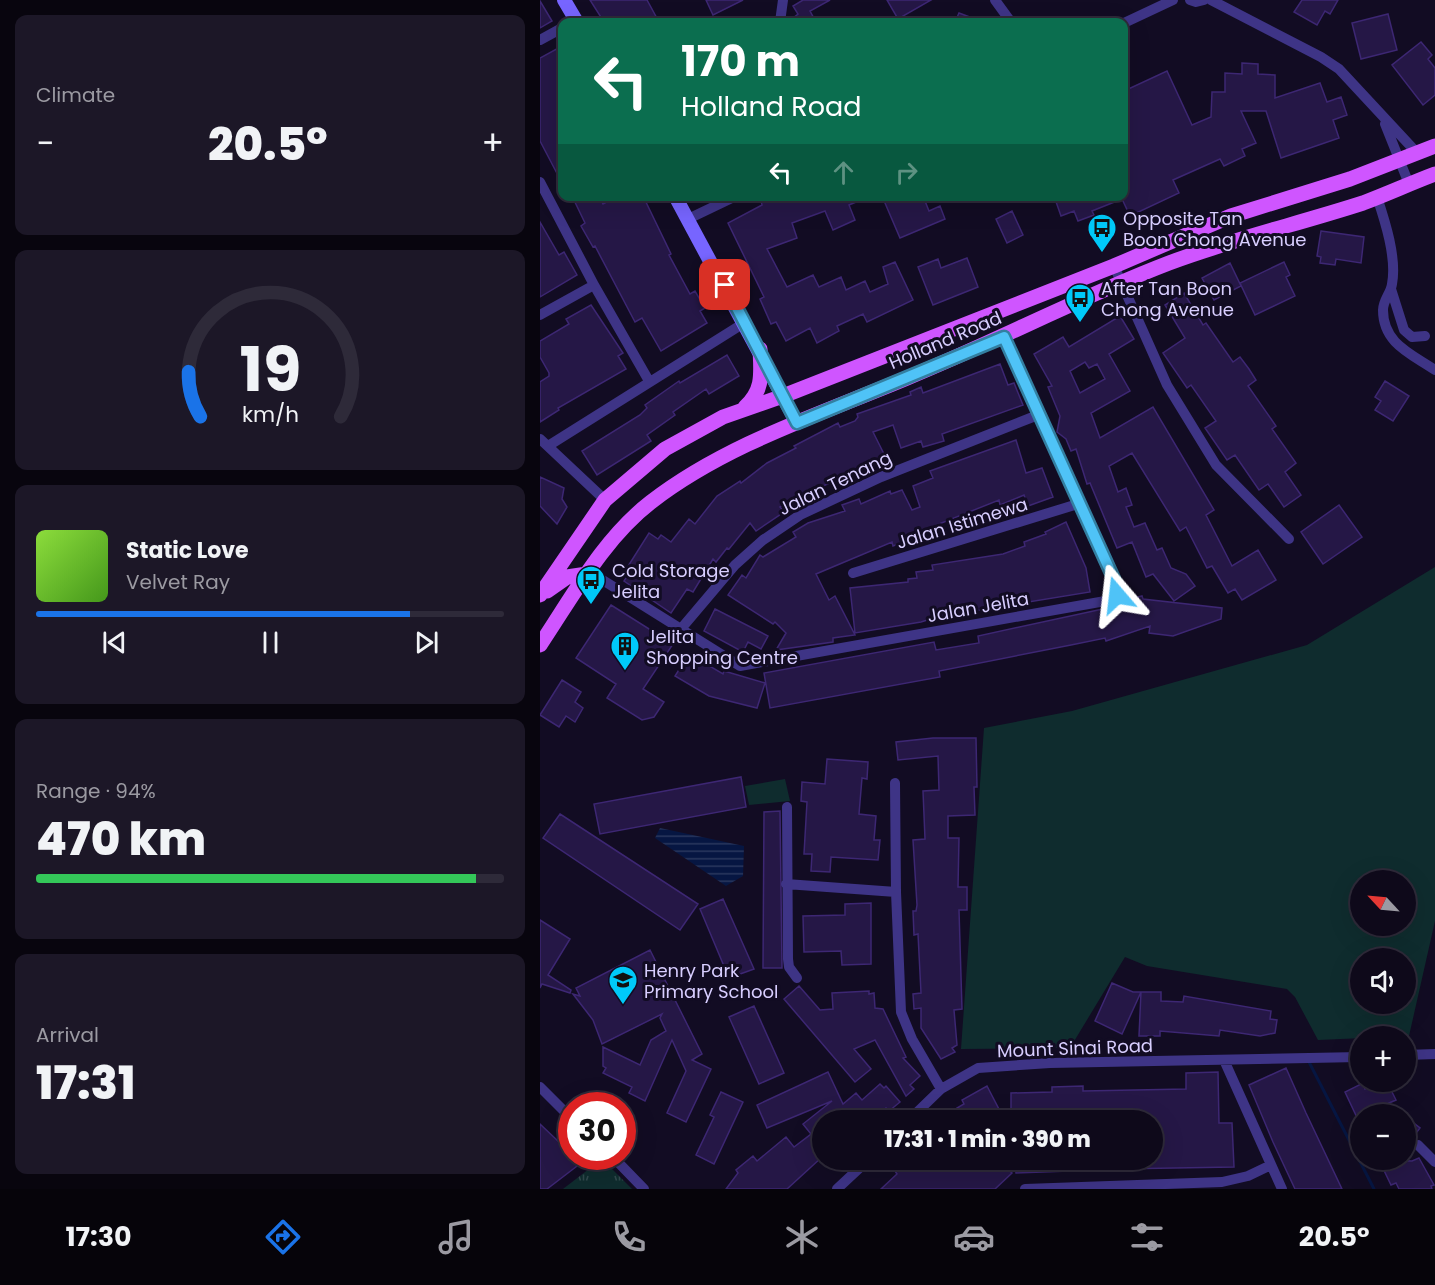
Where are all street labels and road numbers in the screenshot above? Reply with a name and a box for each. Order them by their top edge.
street label: Holland Road [885,305,1005,375]
street label: Jalan Tenang [774,445,896,521]
street label: Jalan Istimewa [893,491,1031,555]
street label: Jalan Jelita [925,586,1031,628]
street label: Mount Sinai Road [997,1033,1153,1063]

